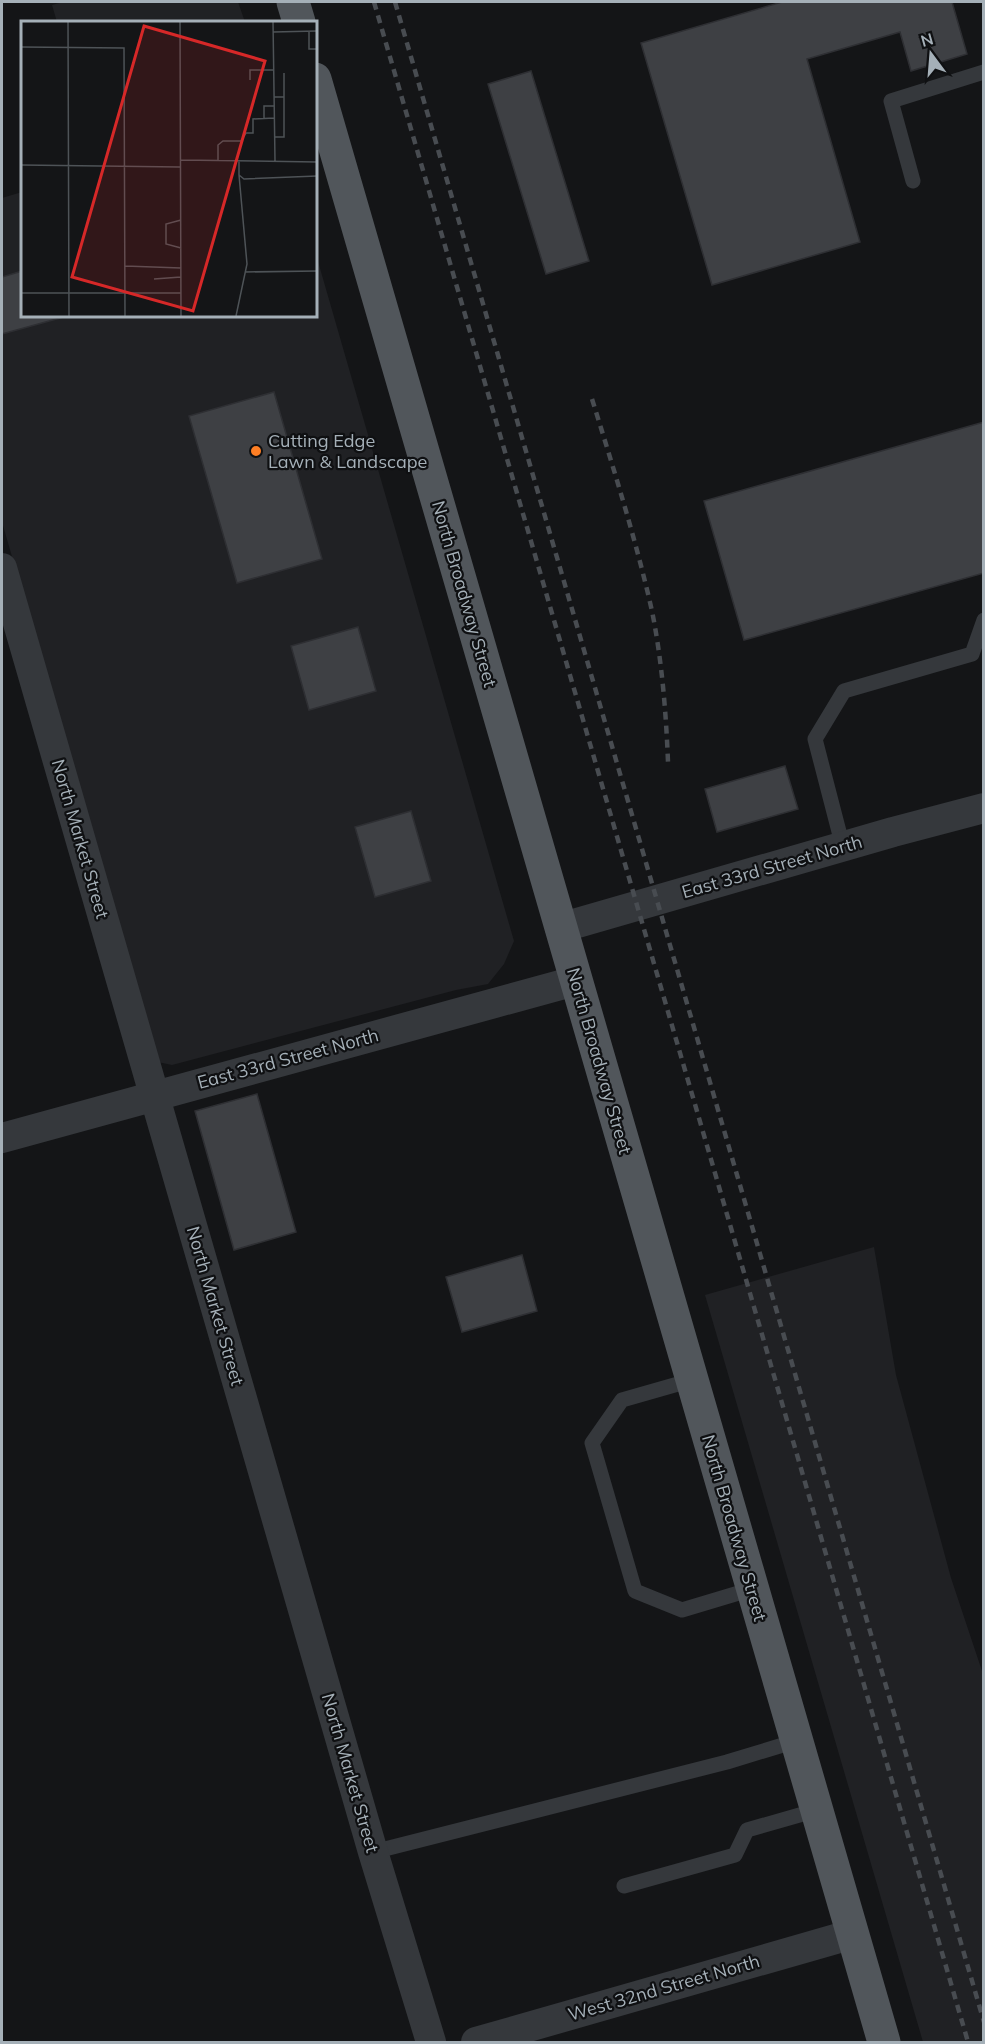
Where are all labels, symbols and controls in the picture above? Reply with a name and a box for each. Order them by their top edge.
inset map [21,21,316,316]
north arrow [901,24,961,84]
text: N [918,28,935,51]
place label: Cutting Edge Lawn & Landscape [268,429,427,473]
marker: Cutting Edge Lawn & Landscape [249,444,263,458]
street label: North Broadway Street [427,498,502,690]
street label: North Market Street [47,757,114,921]
street label: East 33rd Street North [679,830,865,903]
street label: North Broadway Street [562,965,637,1157]
street label: East 33rd Street North [195,1023,381,1094]
street label: North Market Street [182,1224,249,1388]
street label: North Broadway Street [697,1432,772,1624]
street label: North Market Street [317,1691,384,1855]
street label: West 32nd Street North [565,1949,762,2026]

